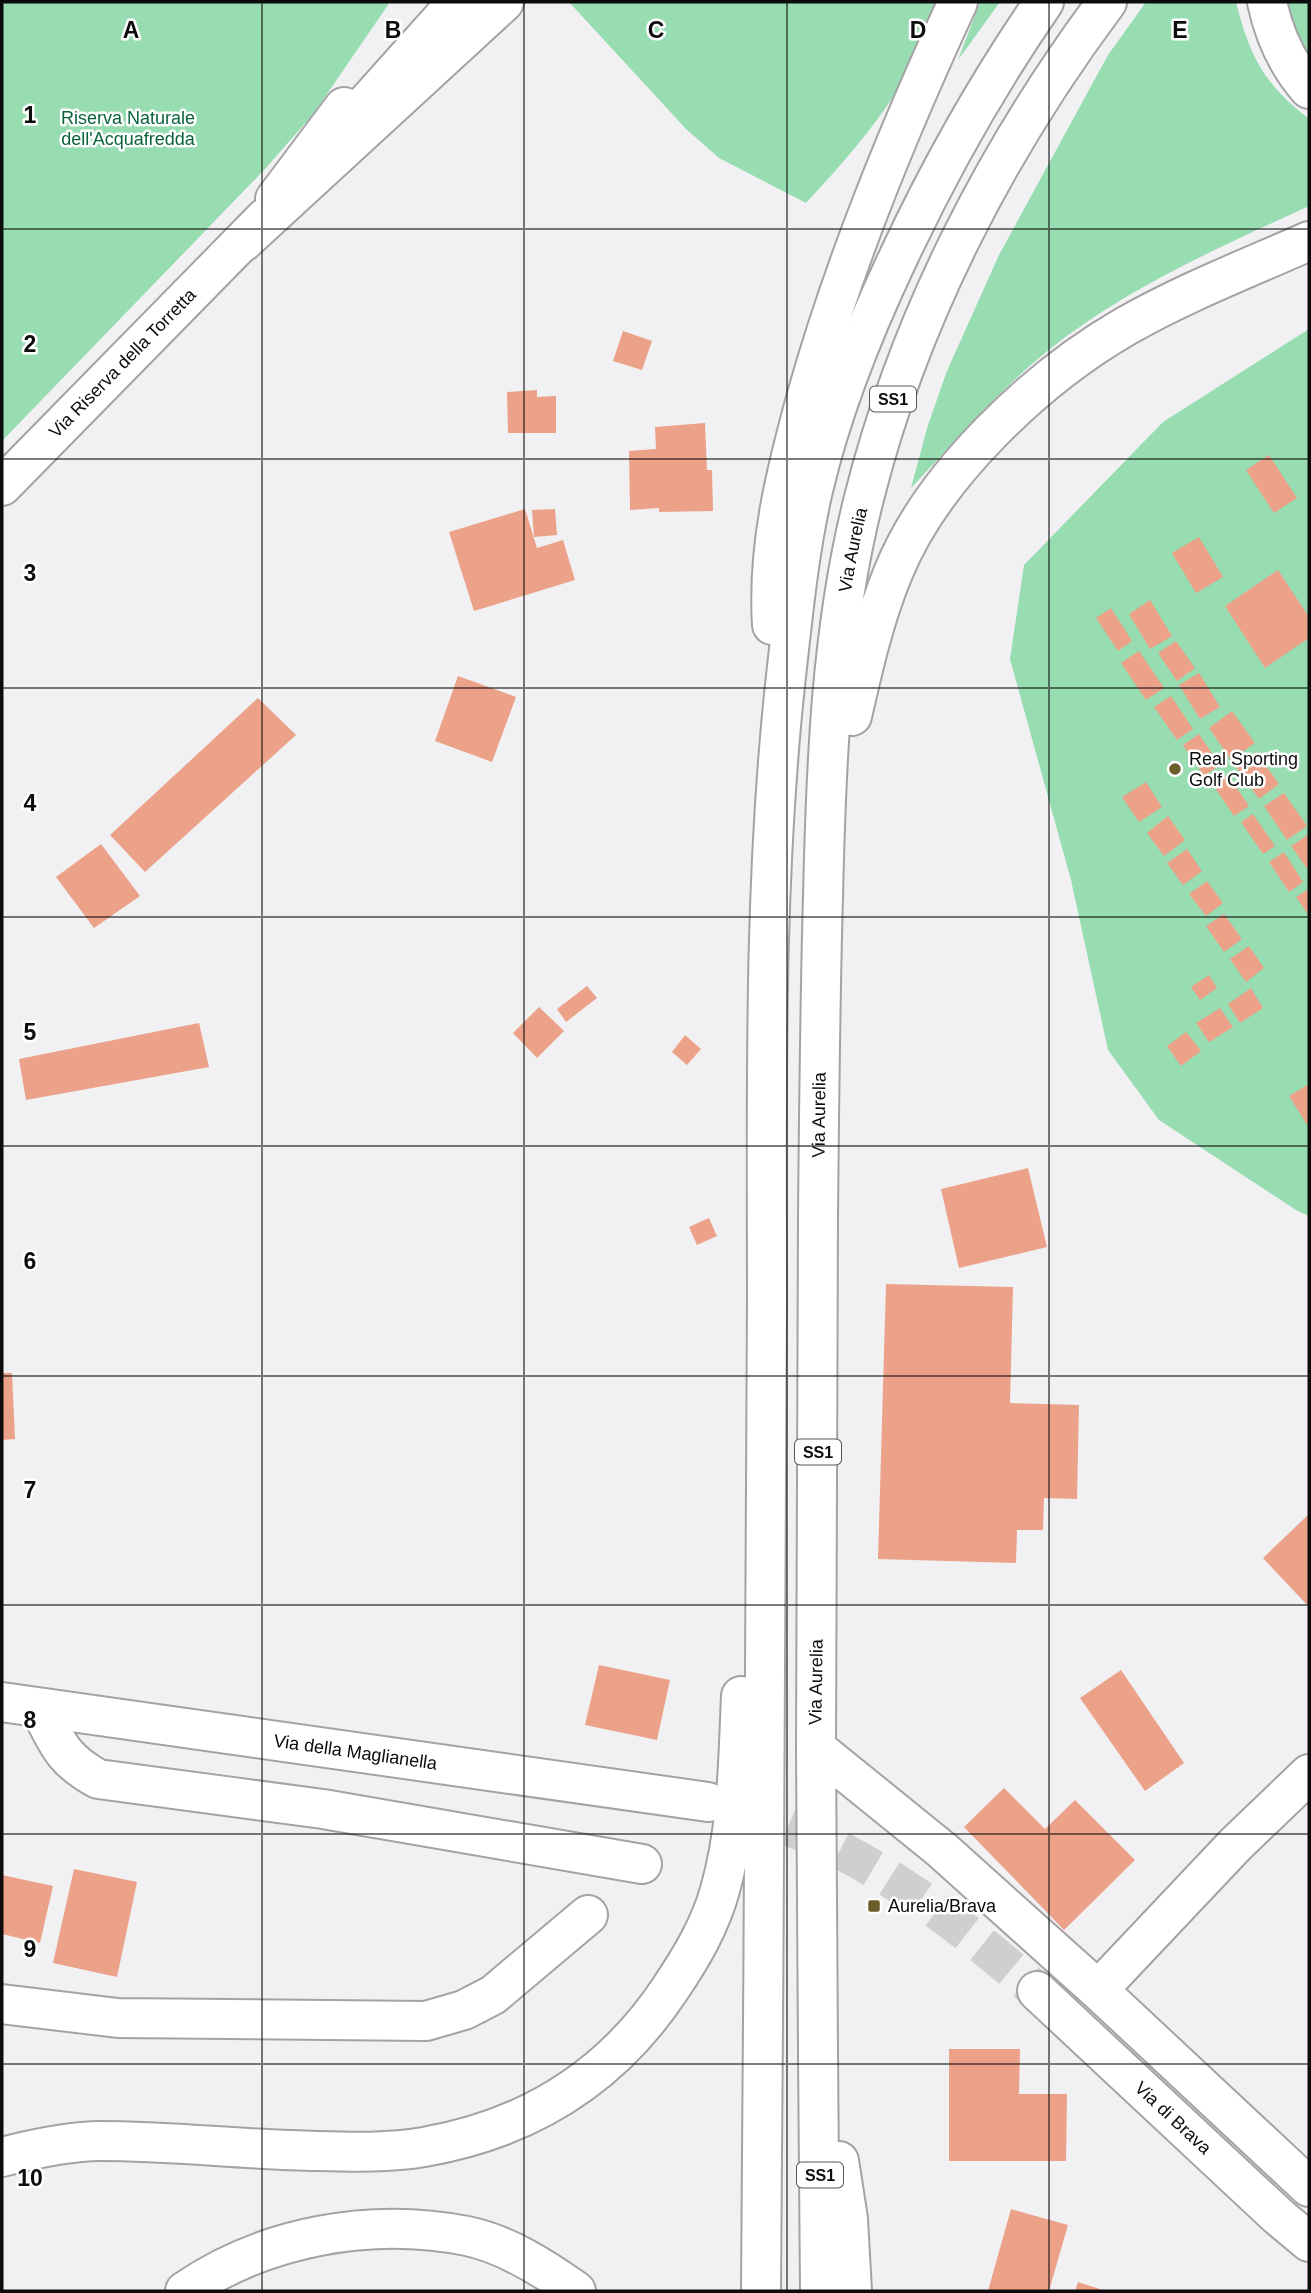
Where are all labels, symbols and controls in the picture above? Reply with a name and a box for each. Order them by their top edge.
text: A [123,17,139,43]
text: B [385,17,401,43]
text: C [648,17,664,43]
text: D [910,17,926,43]
text: E [1172,17,1188,43]
text: 1 [24,102,37,128]
park label: Riserva Naturale dell'Acquafredda [61,108,196,149]
street label: Via Riserva della Torretta [45,284,201,442]
text: 2 [24,331,36,357]
road number: SS1 [870,386,916,412]
street label: Via Aurelia [835,505,871,594]
text: 3 [24,560,36,586]
place label: Real Sporting Golf Club [1189,749,1298,790]
marker: Real Sporting Golf Club [1167,761,1183,777]
text: 4 [24,790,37,816]
text: 5 [24,1019,37,1045]
street label: Via Aurelia [809,1071,830,1158]
text: 6 [24,1248,36,1274]
road number: SS1 [795,1440,841,1464]
text: 7 [24,1477,36,1503]
street label: Via Aurelia [805,1638,827,1725]
text: 8 [24,1707,37,1733]
street label: Via della Maglianella [272,1731,439,1774]
place label: Aurelia/Brava [888,1896,997,1916]
marker: Aurelia/Brava [866,1898,882,1914]
text: 9 [24,1936,36,1962]
street label: Via di Brava [1131,2078,1216,2159]
road number: SS1 [797,2162,843,2188]
text: 10 [17,2165,43,2191]

